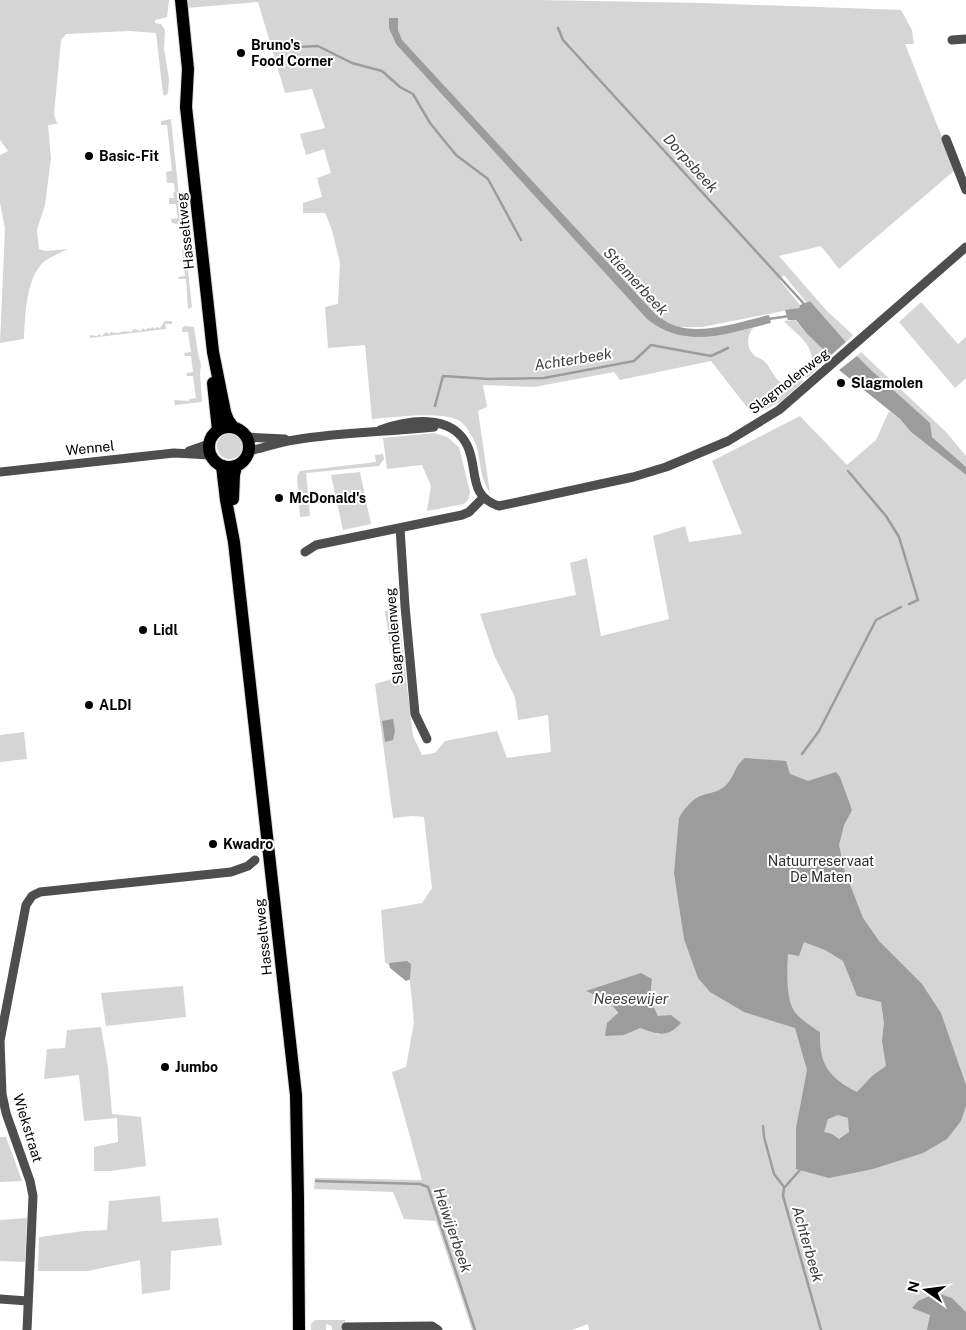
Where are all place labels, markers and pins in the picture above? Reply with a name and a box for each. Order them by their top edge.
place label: Bruno's Food Corner [251,37,333,69]
marker: Bruno's Food Corner [235,47,247,59]
place label: Basic-Fit [99,148,159,164]
marker: Basic-Fit [83,150,95,162]
place label: Slagmolen [851,375,923,391]
marker: Slagmolen [835,377,847,389]
place label: McDonald's [289,490,366,506]
marker: McDonald's [273,492,285,504]
place label: Lidl [153,622,178,638]
marker: Lidl [137,624,149,636]
place label: ALDI [99,697,132,713]
marker: ALDI [83,699,95,711]
place label: Kwadro [223,836,273,852]
marker: Kwadro [207,838,219,850]
place label: Jumbo [175,1059,218,1075]
marker: Jumbo [159,1061,171,1073]

